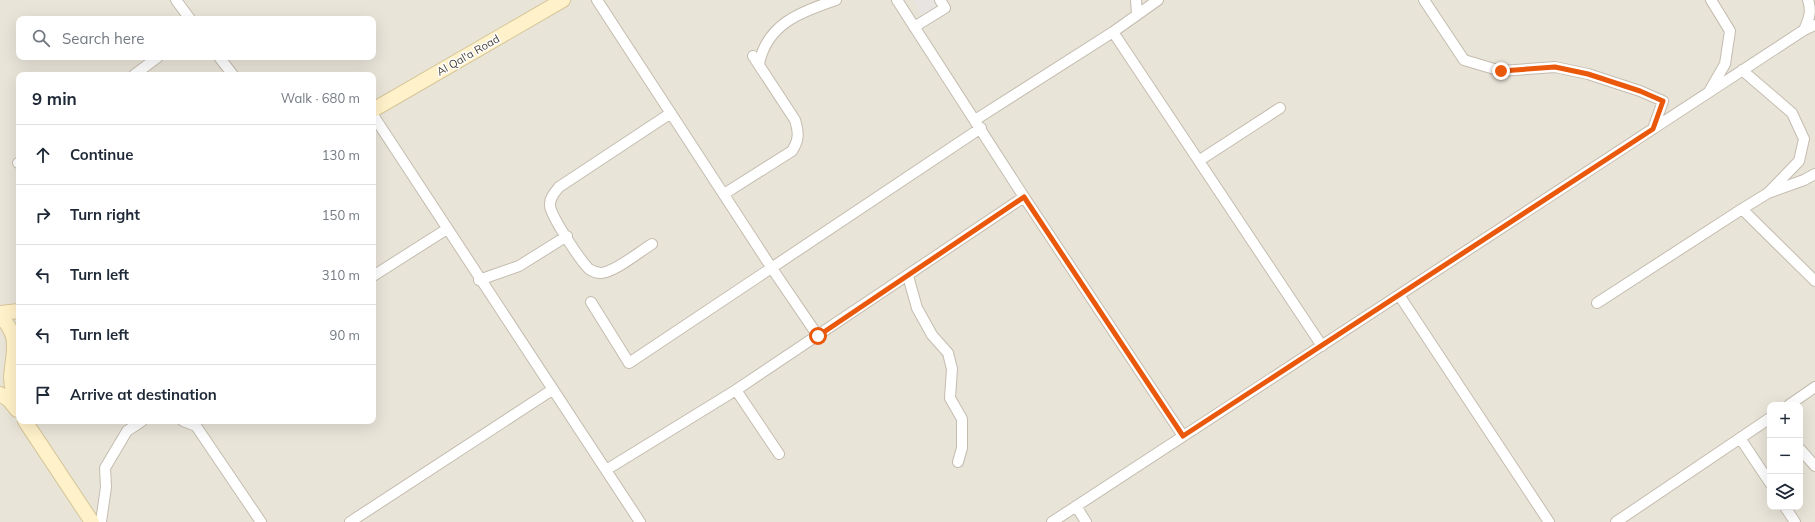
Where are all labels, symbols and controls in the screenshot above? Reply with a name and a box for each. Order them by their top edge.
search box [16,16,376,60]
icon: search [30,27,52,49]
text: Search here [62,29,144,48]
street label: Al Qal'a Road [434,31,502,79]
route end [1492,62,1510,80]
text: 9 min [32,88,77,109]
text: Walk · 680 m [281,90,360,106]
icon: ahead [32,144,54,166]
text: Continue [70,145,133,164]
text: 130 m [322,147,360,163]
icon: right [32,204,54,226]
text: Turn right [70,205,140,224]
text: 150 m [322,207,360,223]
icon: left [32,264,54,286]
text: Turn left [70,265,129,284]
text: 310 m [322,267,360,283]
icon: left [32,324,54,346]
text: Turn left [70,325,129,344]
text: 90 m [330,327,360,343]
route start [809,327,827,345]
icon: arrive [32,384,54,406]
text: Arrive at destination [70,385,217,404]
map controls [1767,402,1803,510]
button: + [1767,402,1803,438]
button: − [1767,438,1803,474]
button: layers [1767,474,1803,510]

